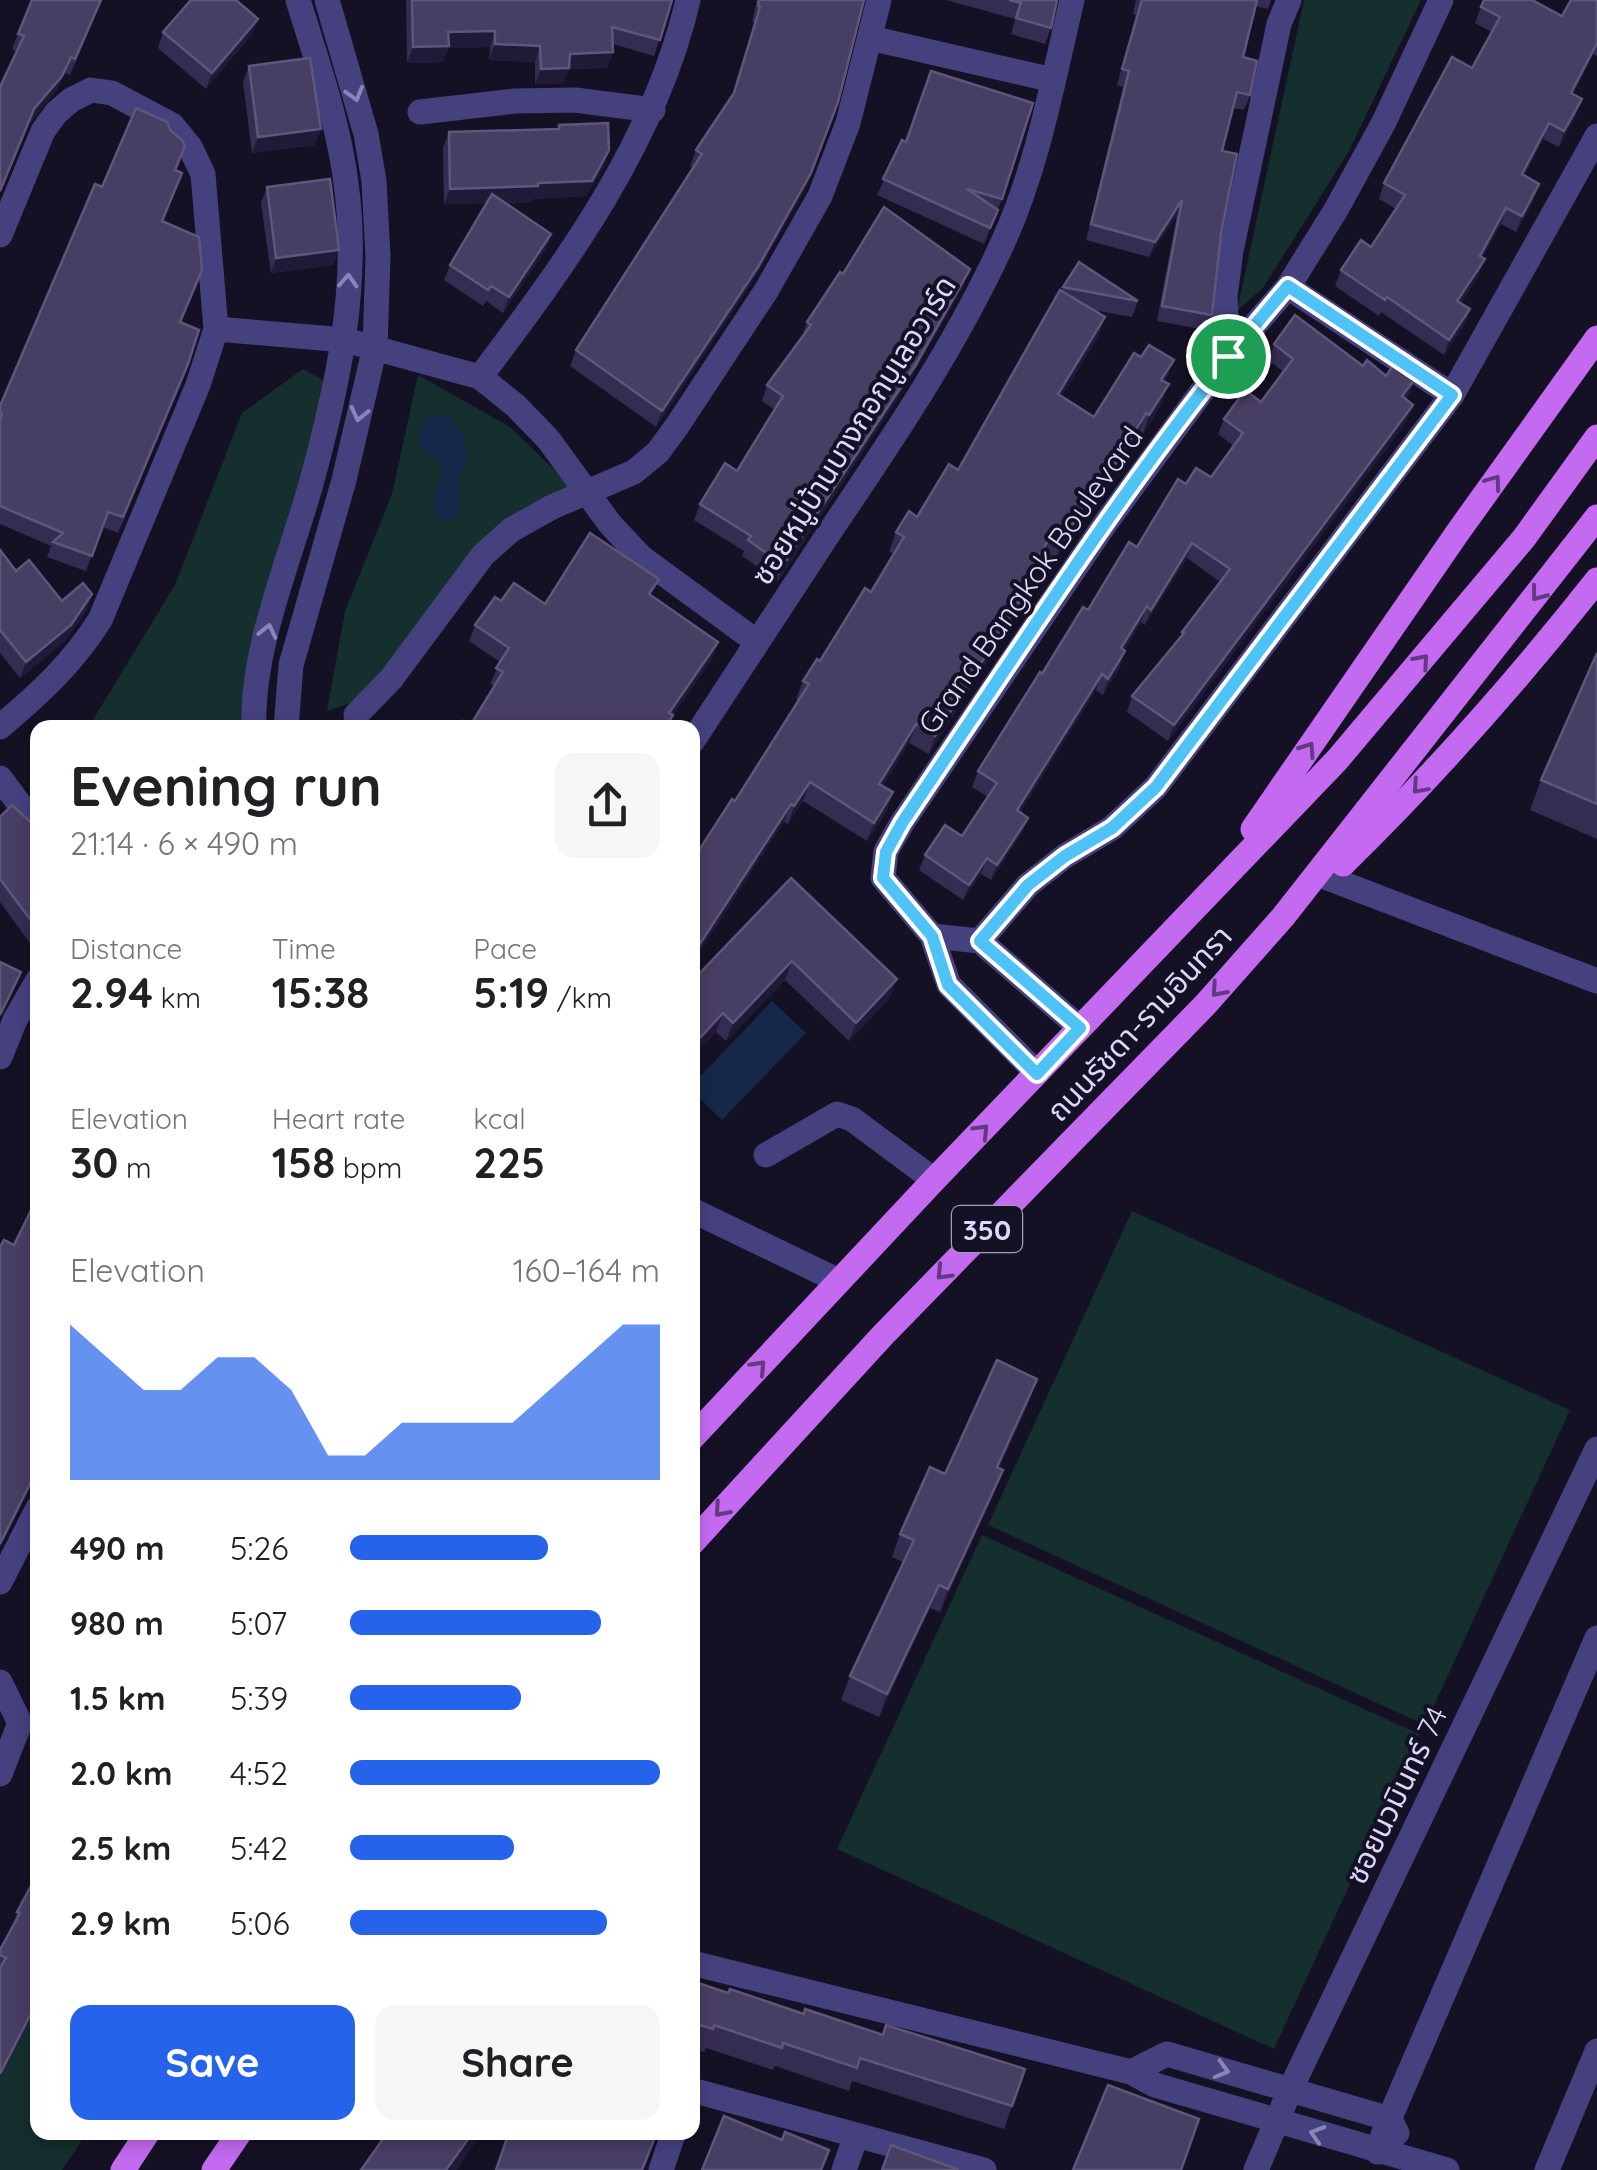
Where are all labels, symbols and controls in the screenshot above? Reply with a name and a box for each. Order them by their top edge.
one-way arrow [343,85,364,102]
street label: ซอยหมู่บ้านบางกอกบูเลอวาร์ด [742,268,964,592]
one-way arrow [337,273,358,289]
pin [1186,314,1271,399]
icon: arrive [1201,329,1256,384]
one-way arrow [350,405,371,422]
street label: Grand Bangkok Boulevard [909,419,1151,741]
one-way arrow [1482,475,1499,493]
one-way arrow [1532,583,1549,601]
one-way arrow [256,623,277,640]
one-way arrow [1411,655,1429,673]
one-way arrow [1296,741,1315,759]
text: Evening run [70,751,382,820]
button: share [555,753,660,858]
one-way arrow [1413,775,1431,794]
text: 21:14 · 6 × 490 m [70,823,298,863]
street label: ถนนรัชดา-รามอินทรา [1038,917,1240,1129]
text: Distance [70,931,182,966]
text: Time [272,931,336,966]
text: Pace [473,931,537,966]
text: 2.94 [70,966,153,1019]
text: 15:38 [272,966,369,1019]
text: 5:19 [473,966,549,1019]
one-way arrow [1212,978,1230,997]
text: km [153,980,201,1015]
text: /km [549,980,612,1015]
text: Elevation [70,1101,188,1136]
text: Heart rate [272,1101,405,1136]
text: kcal [473,1101,526,1136]
one-way arrow [970,1124,988,1142]
text: 30 [70,1136,118,1189]
text: 158 [272,1136,335,1189]
text: 225 [473,1136,545,1189]
text: m [118,1150,152,1185]
text: bpm [335,1150,402,1185]
road number: 350 [952,1206,1022,1252]
text: Elevation [70,1250,205,1290]
text: 160–164 m [513,1250,660,1290]
one-way arrow [937,1262,955,1280]
one-way arrow [747,1360,765,1379]
one-way arrow [714,1499,732,1517]
text: 490 m [70,1528,164,1568]
text: 5:26 [230,1528,288,1568]
text: 980 m [70,1603,164,1643]
text: 5:07 [230,1603,287,1643]
text: 1.5 km [70,1678,166,1718]
text: 5:39 [230,1678,288,1718]
street label: ซอยนวมินทร์ 74 [1337,1700,1455,1890]
text: 2.0 km [70,1753,173,1793]
text: 4:52 [230,1753,288,1793]
text: 2.5 km [70,1828,171,1868]
text: 5:42 [230,1828,288,1868]
text: 2.9 km [70,1903,171,1943]
text: 5:06 [230,1903,290,1943]
button: Save [70,2005,355,2120]
button: Share [375,2005,660,2120]
one-way arrow [1212,2058,1229,2079]
one-way arrow [1310,2125,1327,2146]

